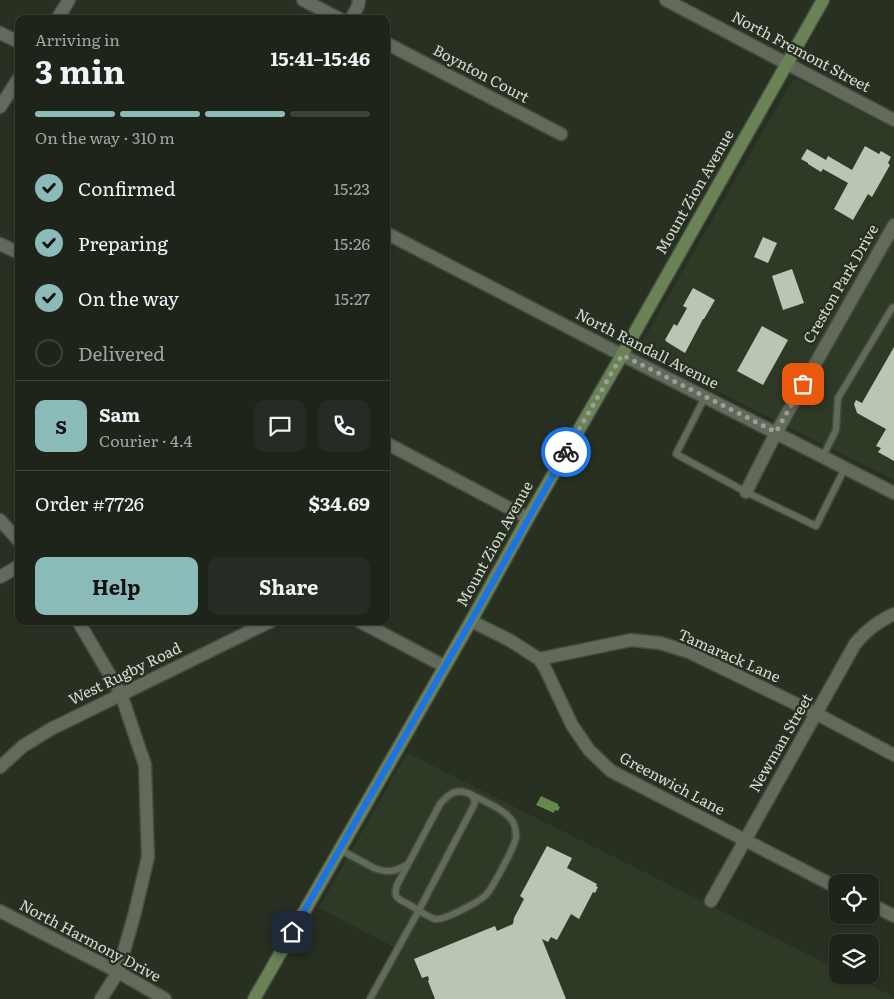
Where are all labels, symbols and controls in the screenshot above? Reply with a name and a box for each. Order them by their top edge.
street label: North Fremont Street [728,4,875,97]
text: Arriving in [35,27,120,51]
street label: Boynton Court [430,38,534,108]
text: 15:41–15:46 [270,44,370,72]
text: 3 min [35,46,125,94]
street label: Mount Zion Avenue [649,124,739,258]
text: On the way · 310 m [35,125,175,149]
icon: check [35,174,63,202]
text: Confirmed [78,174,176,202]
text: 15:23 [333,176,370,200]
street label: Creston Park Drive [796,219,883,347]
icon: check [35,229,63,257]
text: Preparing [78,229,168,257]
text: 15:26 [333,231,370,255]
icon: check [35,284,63,312]
text: On the way [78,284,179,312]
text: 15:27 [334,286,370,310]
street label: North Randall Avenue [572,302,723,394]
text: Delivered [78,339,165,367]
pin [782,363,824,405]
icon: bag [789,370,817,398]
text: Sam [99,400,140,428]
button: chat [254,400,306,452]
button: phone [318,400,370,452]
text: S [55,412,67,440]
courier [541,427,591,477]
text: Courier · 4.4 [99,428,192,452]
icon: bike [552,438,580,466]
street label: Mount Zion Avenue [450,476,538,610]
text: Order #7726 [35,489,144,517]
text: $34.69 [308,489,370,517]
button: Help [35,557,198,615]
button: Share [208,557,370,615]
street label: Tamarack Lane [675,622,785,688]
street label: West Rugby Road [64,635,185,710]
street label: Newman Street [742,689,817,796]
street label: Greenwich Lane [616,745,730,820]
map controls [829,874,879,984]
button: locate [829,874,879,924]
street label: North Harmony Drive [16,893,166,987]
pin [271,911,313,953]
icon: home [278,918,306,946]
button: layers [829,934,879,984]

